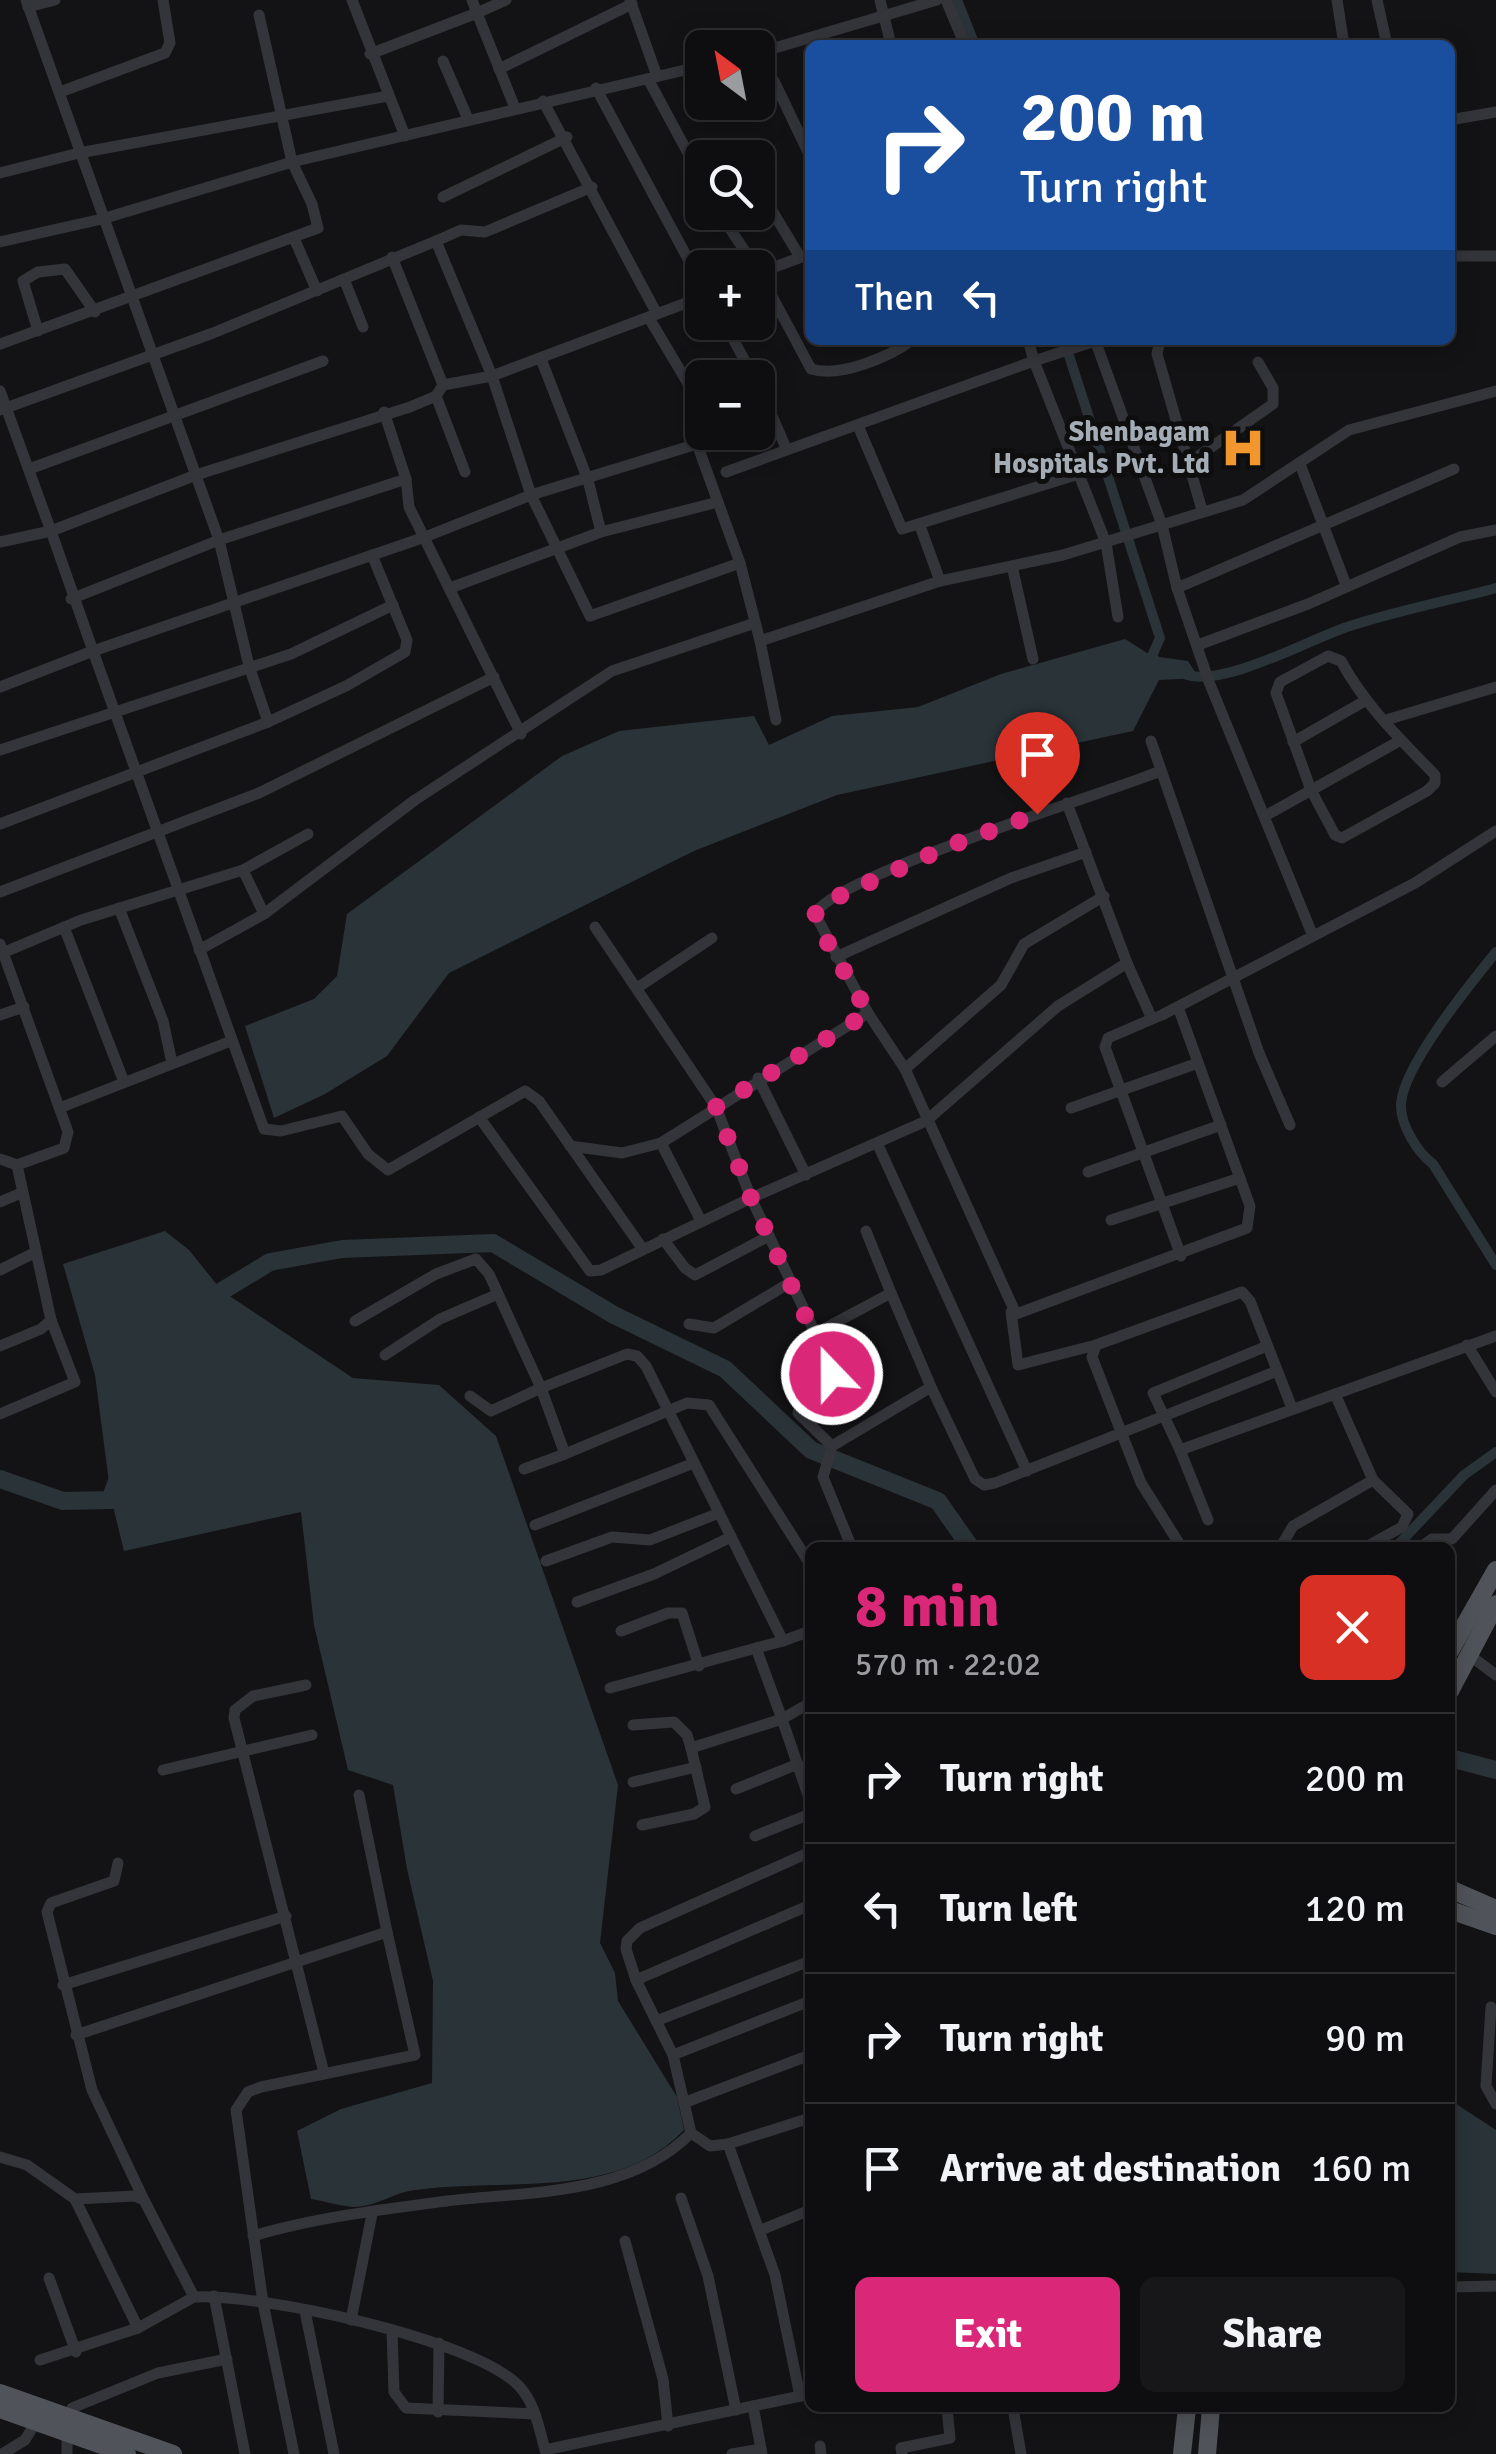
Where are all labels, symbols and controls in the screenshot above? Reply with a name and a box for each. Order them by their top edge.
north arrow [685,30,775,120]
map controls [685,30,775,450]
text: 200 m [1020,74,1205,160]
icon: right [855,80,985,210]
button: search [685,140,775,230]
text: Turn right [1020,160,1208,215]
button: + [685,250,775,340]
icon: left [954,270,1009,325]
text: Then [855,274,934,321]
button: − [685,360,775,450]
place label: Shenbagam Hospitals Pvt. Ltd [993,415,1210,481]
hospital icon: Shenbagam Hospitals Pvt. Ltd [1219,424,1267,472]
pin [995,712,1080,815]
icon: arrive [1010,727,1065,782]
position arrow [780,1322,884,1426]
text: 8 min [855,1570,1000,1644]
button: close [1300,1575,1405,1680]
text: 570 m · 22:02 [855,1645,1041,1684]
icon: right [855,1751,910,1806]
text: Turn right [940,1755,1104,1802]
text: 200 m [1305,1755,1405,1802]
icon: left [855,1881,910,1936]
text: Turn left [940,1885,1078,1932]
text: 120 m [1305,1885,1405,1932]
icon: right [855,2011,910,2066]
text: Turn right [940,2015,1104,2062]
text: 90 m [1325,2015,1405,2062]
icon: arrive [855,2141,910,2196]
text: Arrive at destination [940,2145,1281,2192]
text: 160 m [1311,2145,1411,2192]
button: Exit [855,2277,1120,2392]
button: Share [1140,2277,1405,2392]

